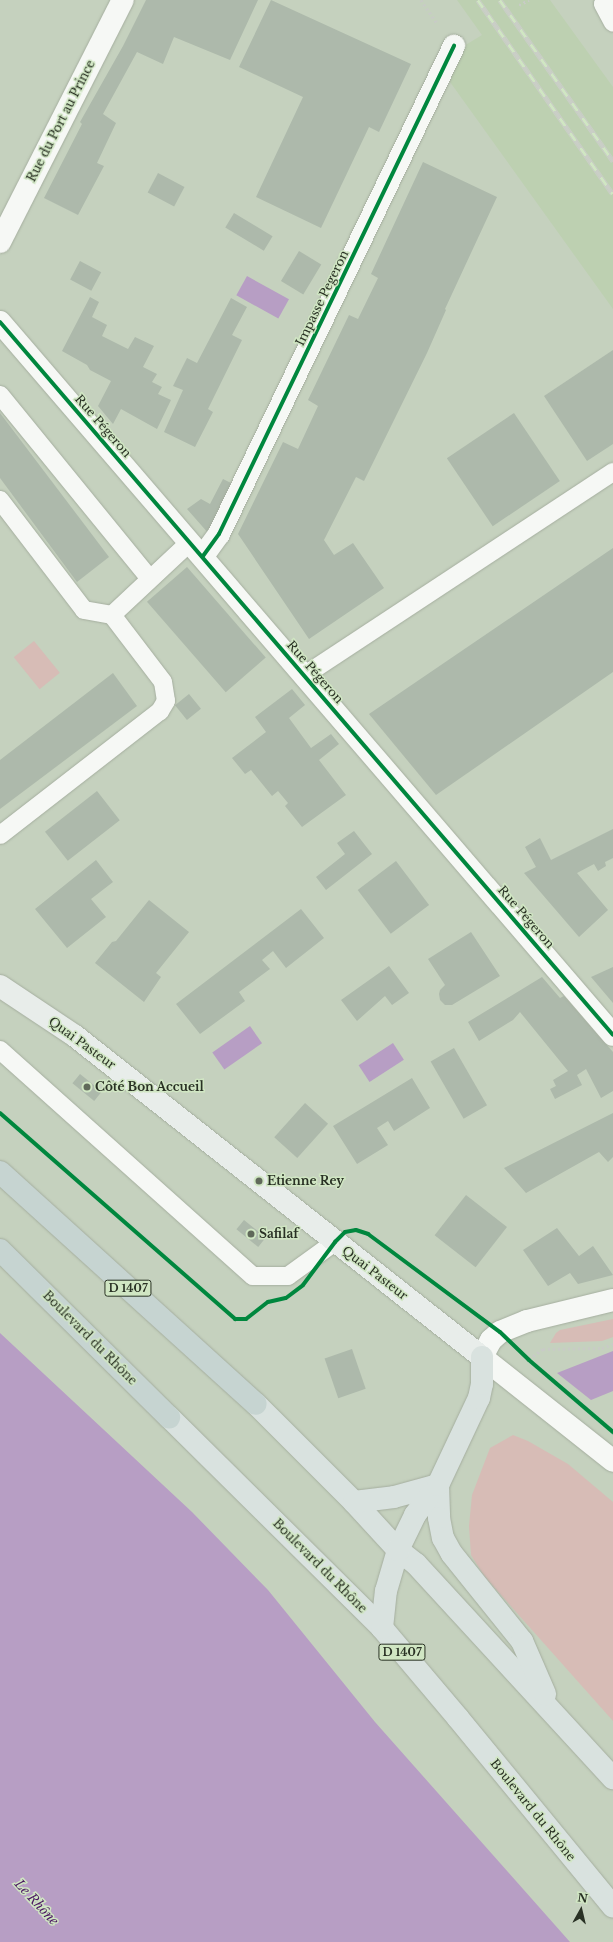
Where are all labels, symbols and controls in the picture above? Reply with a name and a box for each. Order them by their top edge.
street label: Rue du Port au Prince [24,58,98,184]
street label: Impasse Pegeron [293,248,351,348]
street label: Rue Pégeron [72,392,134,460]
street label: Rue Pégeron [284,638,346,706]
street label: Rue Pégeron [495,883,557,951]
street label: Quai Pasteur [46,1014,118,1072]
place label: Côté Bon Accueil [95,1080,204,1094]
marker: Côté Bon Accueil [82,1082,92,1092]
place label: Etienne Rey [267,1174,344,1188]
marker: Etienne Rey [254,1176,264,1186]
place label: Safilaf [259,1227,299,1241]
marker: Safilaf [246,1229,256,1239]
street label: Quai Pasteur [339,1243,411,1303]
road number: D 1407 [104,1279,152,1297]
street label: Boulevard du Rhône [40,1288,140,1388]
street label: Boulevard du Rhône [270,1516,370,1616]
road number: D 1407 [378,1643,426,1661]
street label: Boulevard du Rhône [487,1756,579,1864]
water label: Le Rhône [11,1877,61,1929]
north arrow [561,1890,601,1930]
text: N [577,1890,589,1906]

